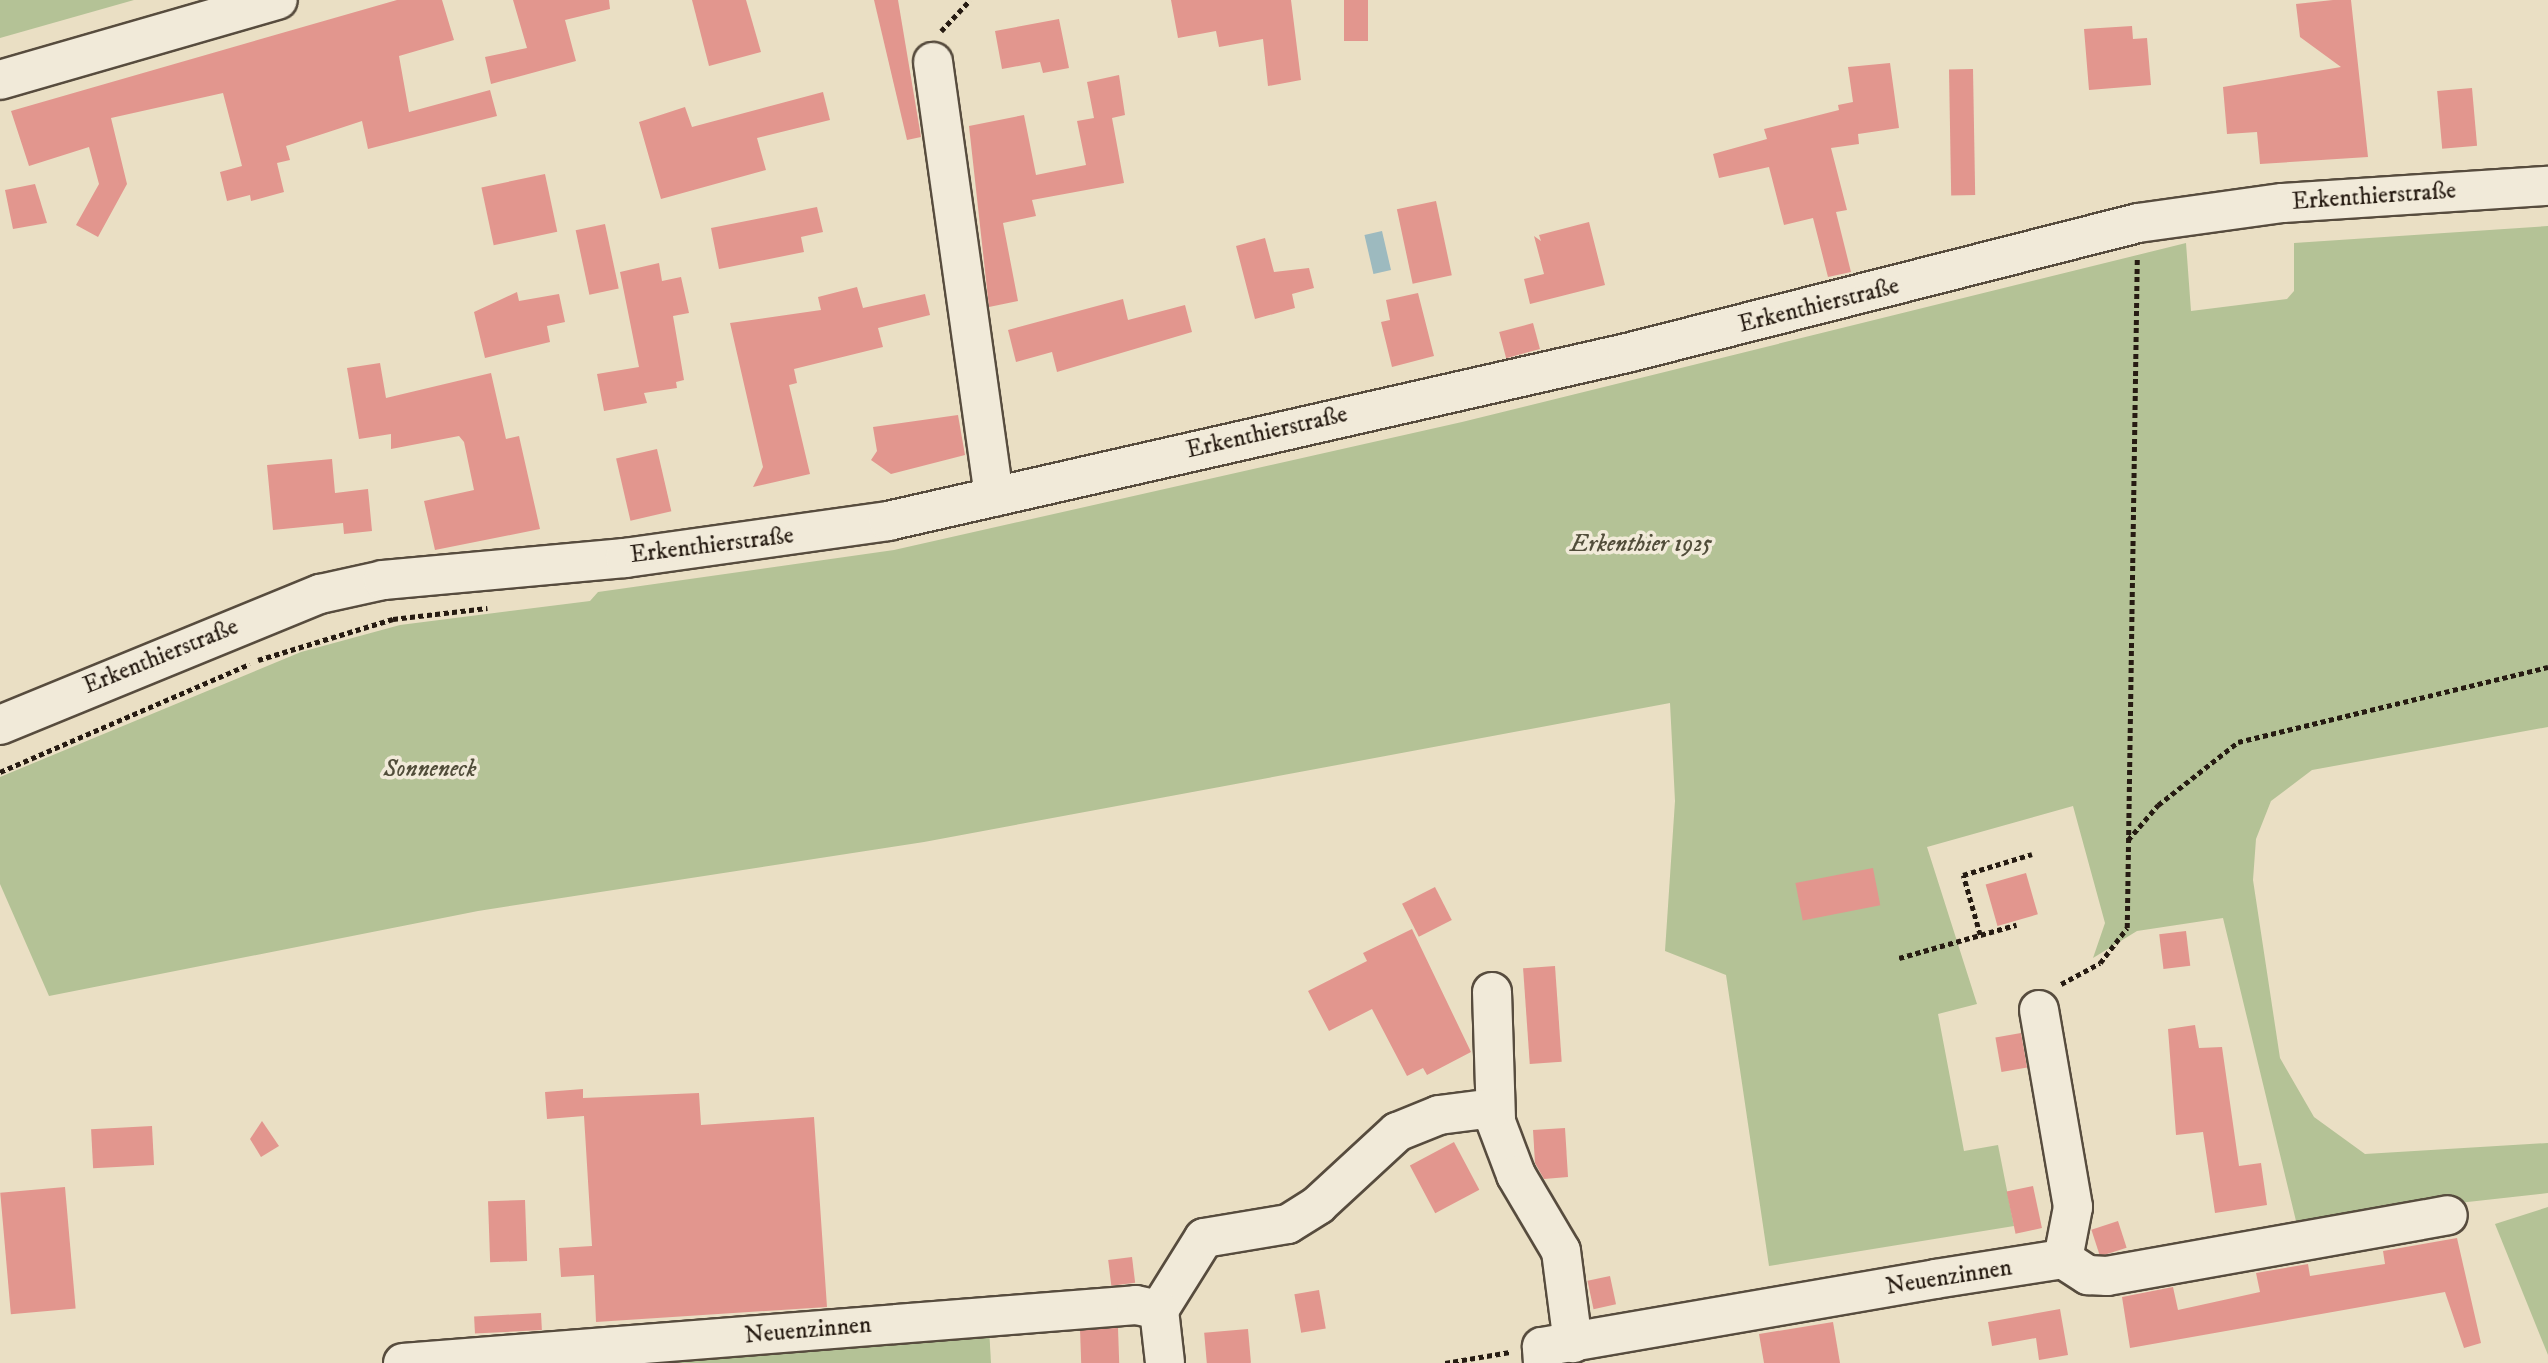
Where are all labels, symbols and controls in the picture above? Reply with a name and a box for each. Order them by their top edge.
street label: Erkenthierstraße [2291,177,2457,217]
street label: Erkenthierstraße [1736,272,1902,340]
street label: Erkenthierstraße [1184,400,1350,466]
street label: Erkenthierstraße [629,522,795,570]
park label: Erkenthier 1925 [1570,531,1712,559]
street label: Erkenthierstraße [79,613,243,701]
park label: Sonneneck [383,756,477,784]
street label: Neuenzinnen [1884,1254,2014,1302]
street label: Neuenzinnen [743,1311,873,1351]

